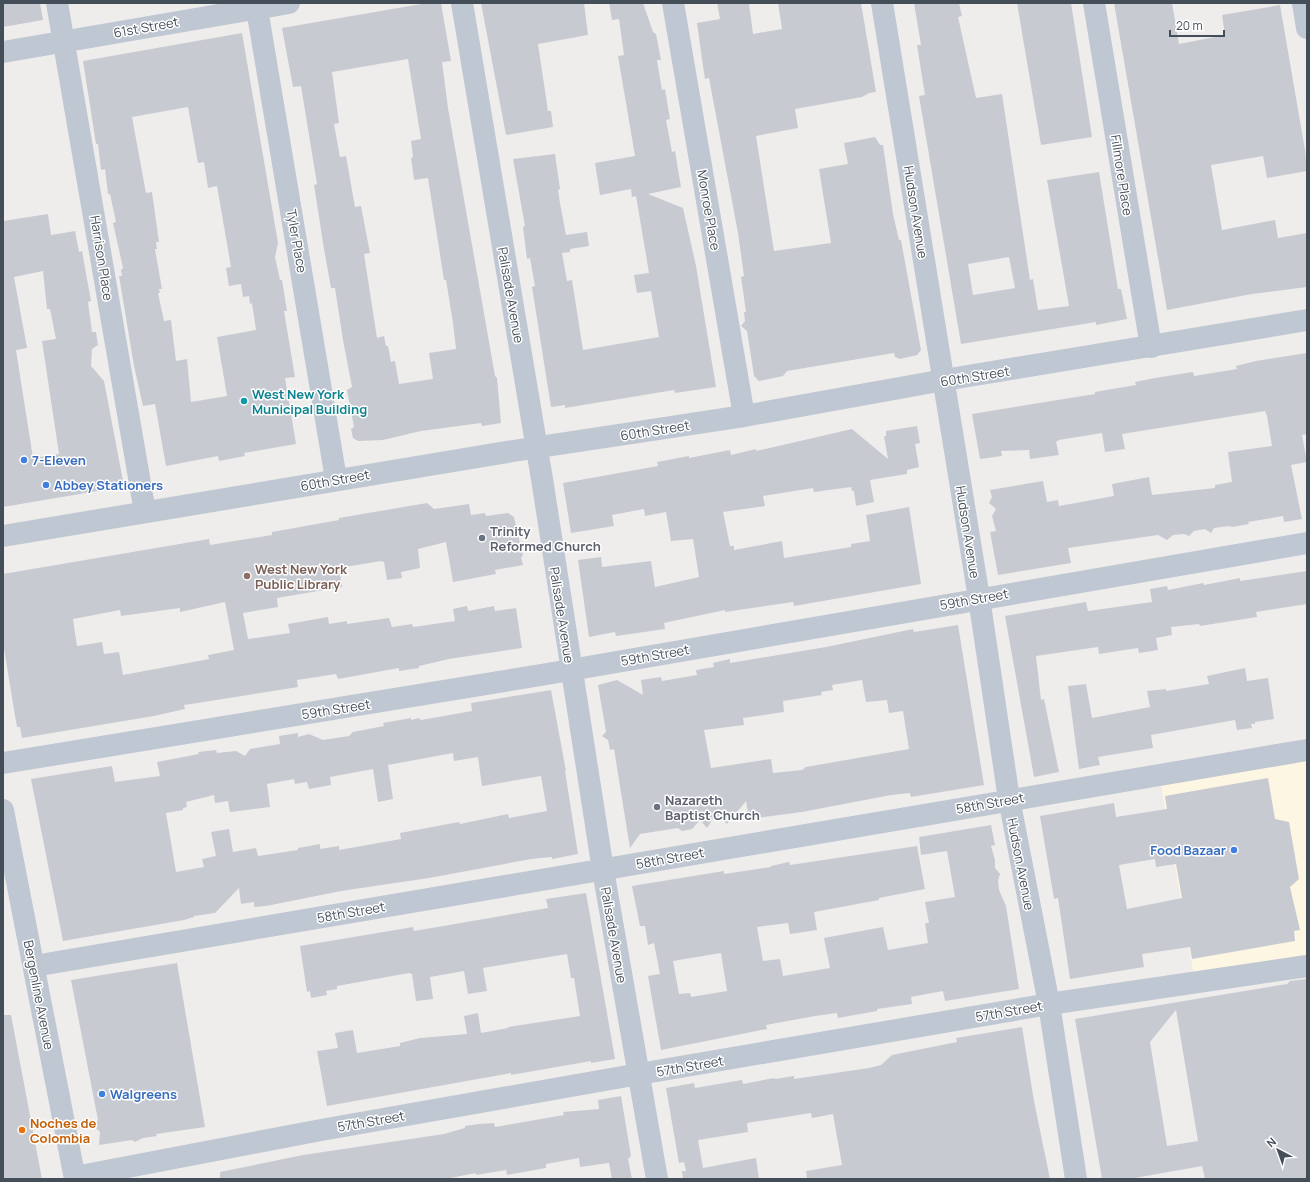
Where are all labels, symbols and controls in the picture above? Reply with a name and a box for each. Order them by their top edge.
street label: 61st Street [112,12,180,42]
scale bar [1170,12,1224,38]
text: 20 m [1176,17,1203,34]
street label: Fillmore Place [1107,133,1137,217]
street label: Hudson Avenue [900,164,932,260]
street label: Monroe Place [693,168,725,252]
street label: Tyler Place [283,208,312,275]
street label: Harrison Place [86,214,118,302]
street label: Palisade Avenue [494,246,528,345]
street label: 60th Street [939,362,1011,390]
place label: West New York Municipal Building [252,385,367,418]
marker: West New York Municipal Building [239,396,249,406]
street label: 60th Street [619,416,691,444]
place label: 7-Eleven [32,451,86,469]
marker: 7-Eleven [19,455,29,465]
street label: 60th Street [299,465,371,495]
place label: Abbey Stationers [54,476,163,494]
marker: Abbey Stationers [41,480,51,490]
street label: Hudson Avenue [952,484,984,580]
place label: Trinity Reformed Church [490,522,601,555]
marker: Trinity Reformed Church [477,533,487,543]
place label: West New York Public Library [255,560,348,593]
street label: Palisade Avenue [546,566,579,665]
marker: West New York Public Library [242,571,252,581]
street label: 59th Street [938,584,1010,614]
street label: 59th Street [619,640,691,670]
street label: 59th Street [300,695,372,723]
street label: 58th Street [955,788,1025,818]
place label: Nazareth Baptist Church [665,791,760,824]
marker: Nazareth Baptist Church [652,802,662,812]
street label: Hudson Avenue [1003,816,1039,912]
place label: Food Bazaar [1150,841,1226,859]
street label: 58th Street [635,843,705,873]
marker: Food Bazaar [1229,845,1239,855]
street label: Palisade Avenue [597,886,631,985]
street label: 58th Street [316,897,386,927]
street label: Bergenline Avenue [20,939,59,1052]
street label: 57th Street [974,996,1044,1026]
street label: 57th Street [655,1051,725,1081]
place label: Walgreens [110,1085,177,1103]
marker: Walgreens [97,1089,107,1099]
street label: 57th Street [336,1106,406,1136]
place label: Noches de Colombia [30,1114,96,1147]
marker: Noches de Colombia [17,1125,27,1135]
north arrow [1258,1130,1298,1170]
text: N [1263,1134,1279,1150]

